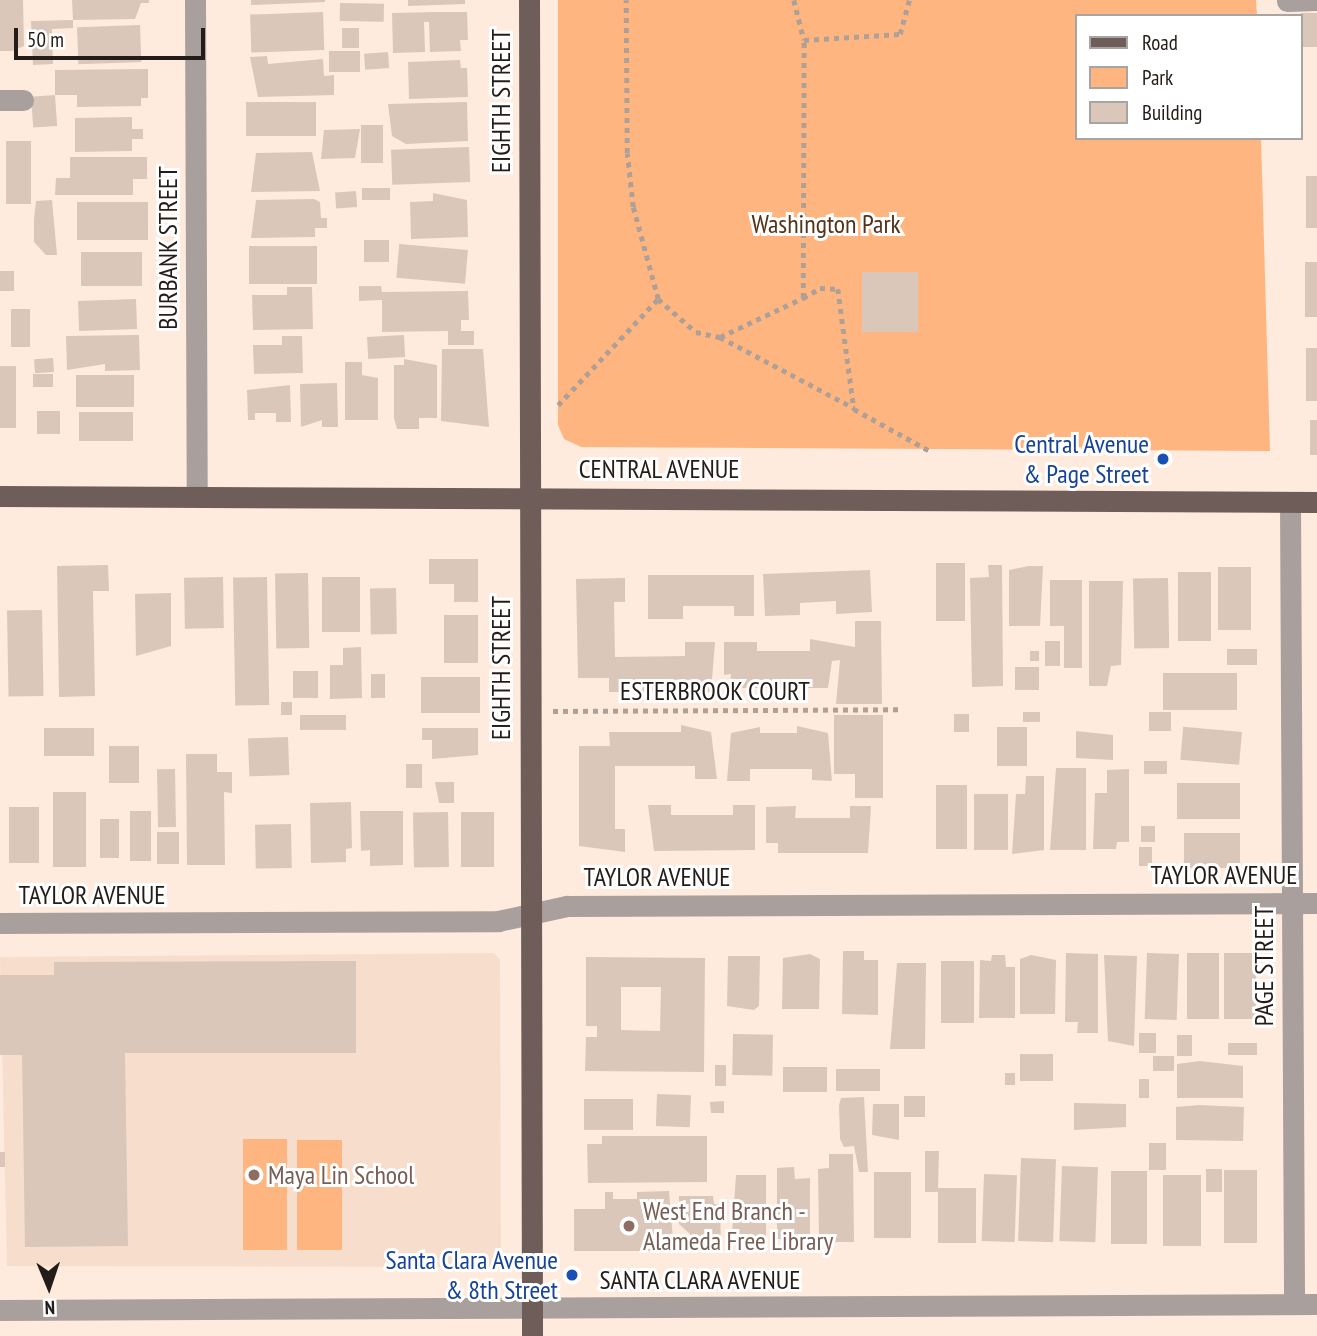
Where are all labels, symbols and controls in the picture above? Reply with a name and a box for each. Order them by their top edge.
scale bar [18,14,208,58]
legend [1076,14,1303,140]
text: 50 m [27,26,64,53]
street label: EIGHTH STREET [485,29,517,173]
text: Road [1142,29,1178,56]
text: Park [1142,64,1173,91]
text: Building [1142,99,1202,126]
street label: BURBANK STREET [152,166,184,330]
park label: Washington Park [751,208,901,240]
place label: Central Avenue & Page Street [1014,428,1149,490]
marker: Central Avenue & Page Street [1155,451,1171,467]
street label: CENTRAL AVENUE [578,453,740,485]
street label: EIGHTH STREET [485,596,517,740]
street label: ESTERBROOK COURT [620,675,810,707]
street label: TAYLOR AVENUE [1150,859,1298,891]
street label: TAYLOR AVENUE [583,861,731,893]
street label: TAYLOR AVENUE [18,879,166,911]
street label: PAGE STREET [1248,906,1280,1026]
place label: Maya Lin School [268,1159,414,1191]
marker: Maya Lin School [246,1167,262,1183]
place label: West End Branch - Alameda Free Library [643,1195,833,1256]
marker: West End Branch - Alameda Free Library [621,1218,637,1234]
place label: Santa Clara Avenue & 8th Street [385,1244,558,1306]
north arrow [14,1252,84,1322]
street label: SANTA CLARA AVENUE [598,1264,802,1296]
marker: Santa Clara Avenue & 8th Street [564,1267,580,1283]
text: N [44,1296,55,1320]

